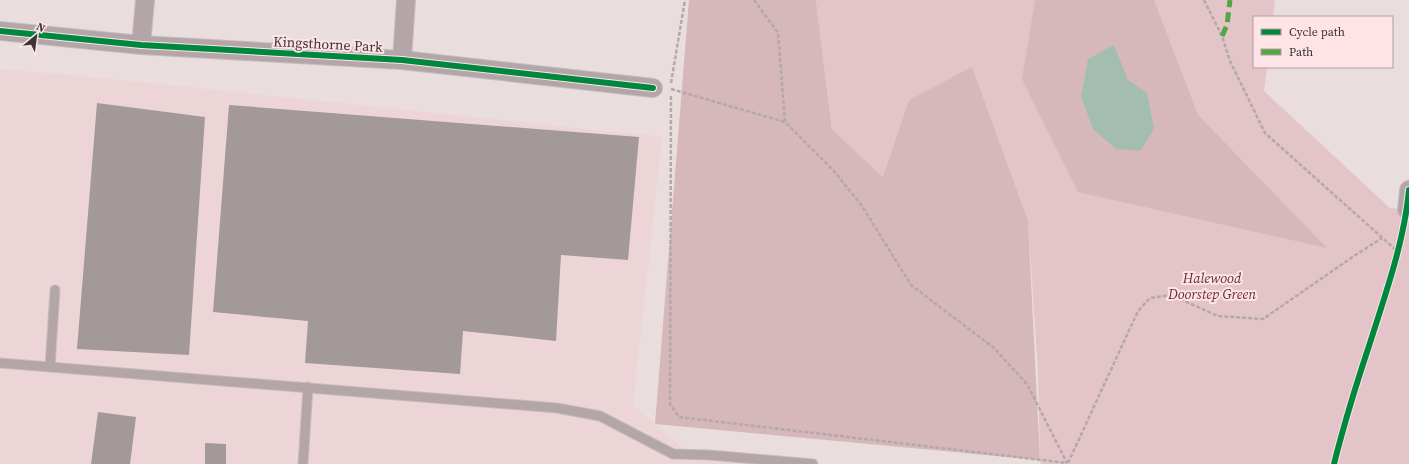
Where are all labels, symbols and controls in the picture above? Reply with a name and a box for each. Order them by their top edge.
north arrow [16,16,56,56]
legend [1253,16,1393,68]
text: N [33,19,48,36]
text: Cycle path [1289,24,1345,40]
street label: Kingsthorne Park [273,31,384,57]
text: Path [1289,44,1313,60]
park label: Halewood Doorstep Green [1167,268,1256,304]

